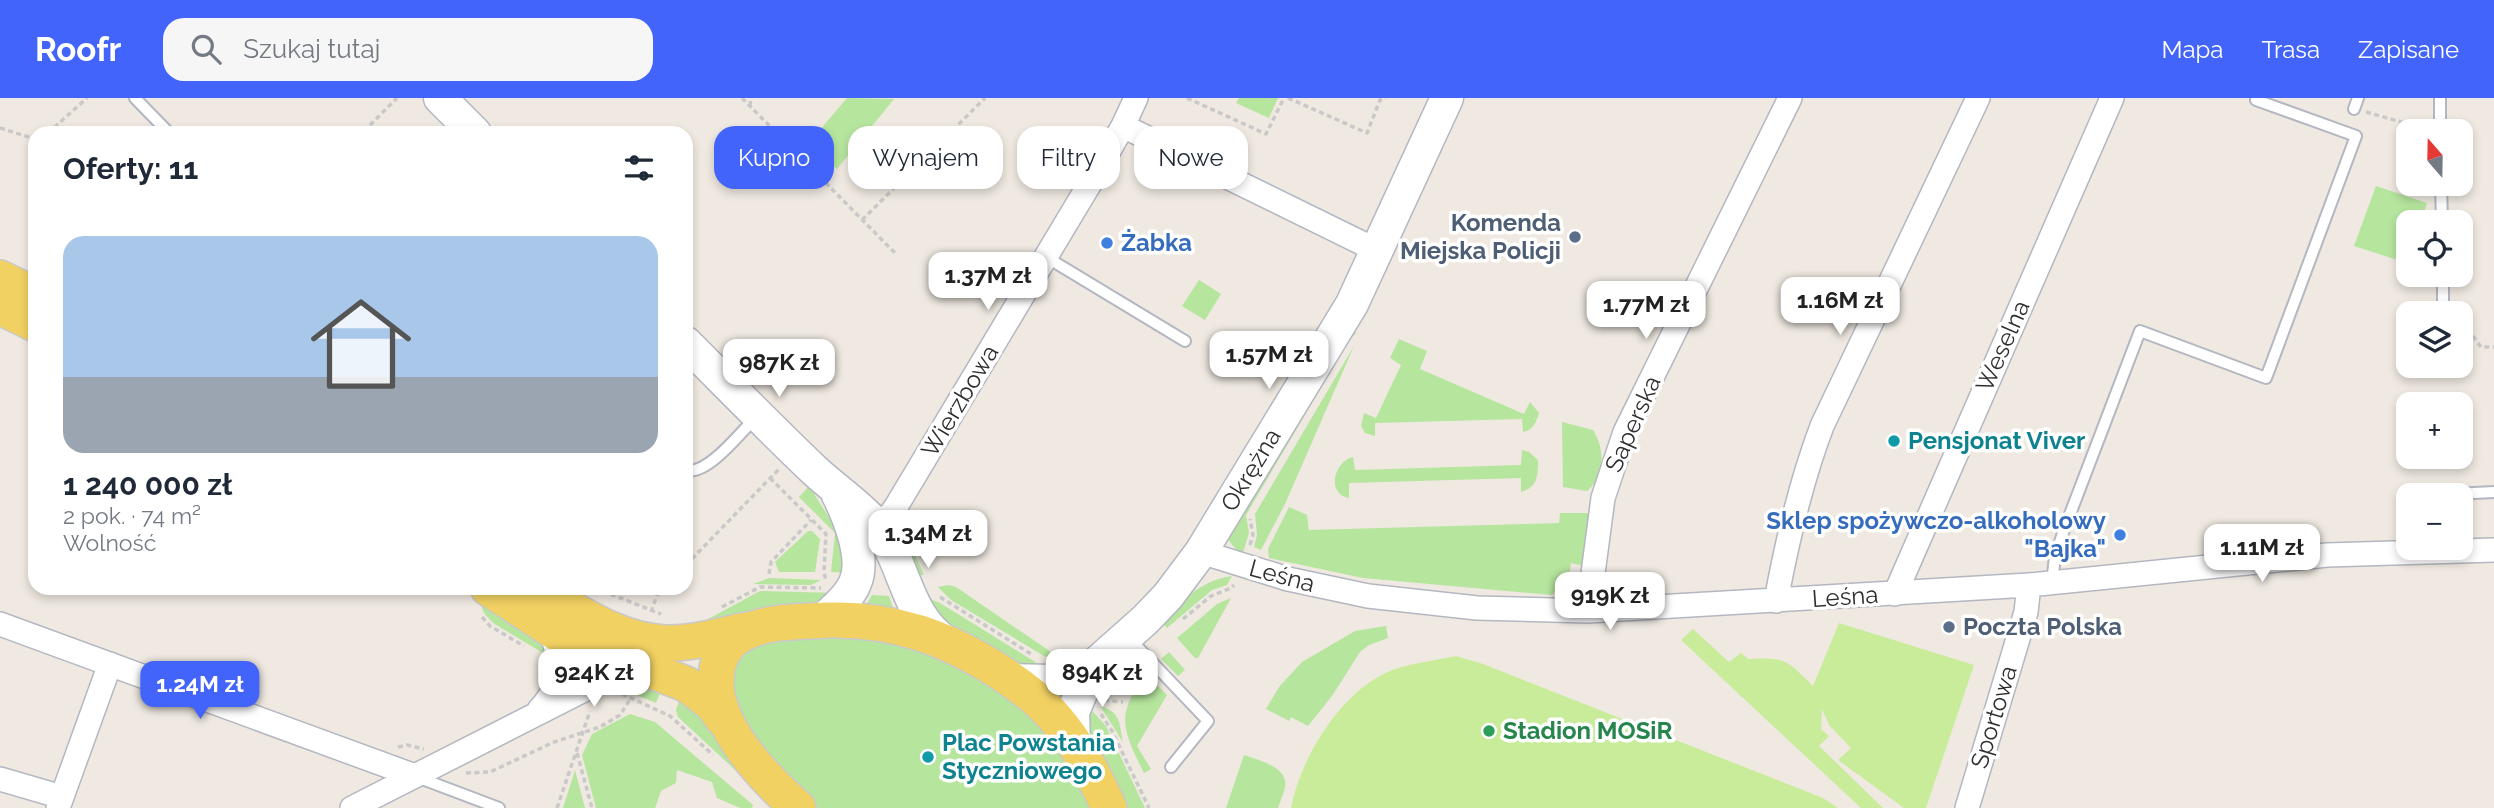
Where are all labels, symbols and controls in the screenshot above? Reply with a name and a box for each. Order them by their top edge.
search box [163,18,653,81]
text: Roofr [35,30,121,69]
icon: search [187,30,225,68]
text: Szukaj tutaj [243,34,380,64]
text: Mapa [2162,35,2223,64]
text: Trasa [2261,35,2320,64]
text: Zapisane [2358,35,2459,64]
north arrow [2396,119,2473,196]
map controls [2396,119,2473,560]
chip: Kupno [714,126,834,189]
chip: Wynajem [848,126,1003,189]
chip: Filtry [1017,126,1120,189]
chip: Nowe [1134,126,1248,189]
icon: filters [620,149,658,187]
text: Oferty: 11 [63,151,198,186]
place label: Komenda Miejska Policji [1400,208,1561,265]
button: locate [2396,210,2473,287]
place label: Żabka [1121,228,1192,257]
marker: Komenda Miejska Policji [1567,229,1583,245]
marker: Żabka [1099,235,1115,251]
pin: 1.37M zł [916,252,1060,312]
text: 1.37M zł [945,261,1031,288]
pin: 1.16M zł [1768,278,1912,337]
icon: home [298,281,424,407]
pin: 1.77M zł [1574,282,1718,341]
text: 1.16M zł [1797,286,1883,313]
text: 1.77M zł [1603,290,1689,317]
street label: Weselna [1970,296,2035,396]
button: layers [2396,301,2473,378]
pin: 1.57M zł [1197,331,1341,391]
street label: Wierzbowa [915,339,1004,462]
pin: 987K zł [714,340,844,399]
text: 1.57M zł [1226,340,1312,367]
text: 987K zł [739,348,819,375]
street label: Saperska [1598,371,1667,476]
button: + [2396,392,2473,469]
street label: Okrężna [1214,423,1287,516]
place label: Pensjonat Viver [1908,426,2085,455]
marker: Pensjonat Viver [1886,433,1902,449]
text: 1 240 000 zł [63,467,232,502]
button: − [2396,483,2473,560]
text: 2 pok. · 74 m² [63,502,201,529]
place label: Sklep spożywczo-alkoholowy "Bajka" [1766,506,2106,563]
pin: 1.34M zł [856,510,1000,570]
text: 1.34M zł [884,519,972,546]
pin: 1.11M zł [2190,524,2334,584]
marker: Sklep spożywczo-alkoholowy "Bajka" [2112,527,2128,543]
text: Wolność [63,529,156,556]
text: 1.11M zł [2220,533,2304,560]
street label: Leśna [1246,553,1318,598]
pin: 919K zł [1545,573,1675,632]
street label: Leśna [1811,580,1879,613]
text: 919K zł [1571,581,1649,608]
place label: Poczta Polska [1963,612,2122,641]
marker: Poczta Polska [1941,619,1957,635]
pin: 924K zł [529,650,659,709]
pin: 894K zł [1037,650,1167,709]
text: 924K zł [554,658,634,685]
text: 894K zł [1062,658,1142,685]
pin: 1.24M zł [128,662,272,721]
street label: Sportowa [1964,662,2023,772]
text: 1.24M zł [156,670,244,697]
place label: Stadion MOSiR [1503,716,1672,745]
marker: Stadion MOSiR [1481,723,1497,739]
place label: Plac Powstania Styczniowego [942,728,1116,785]
marker: Plac Powstania Styczniowego [920,749,936,765]

